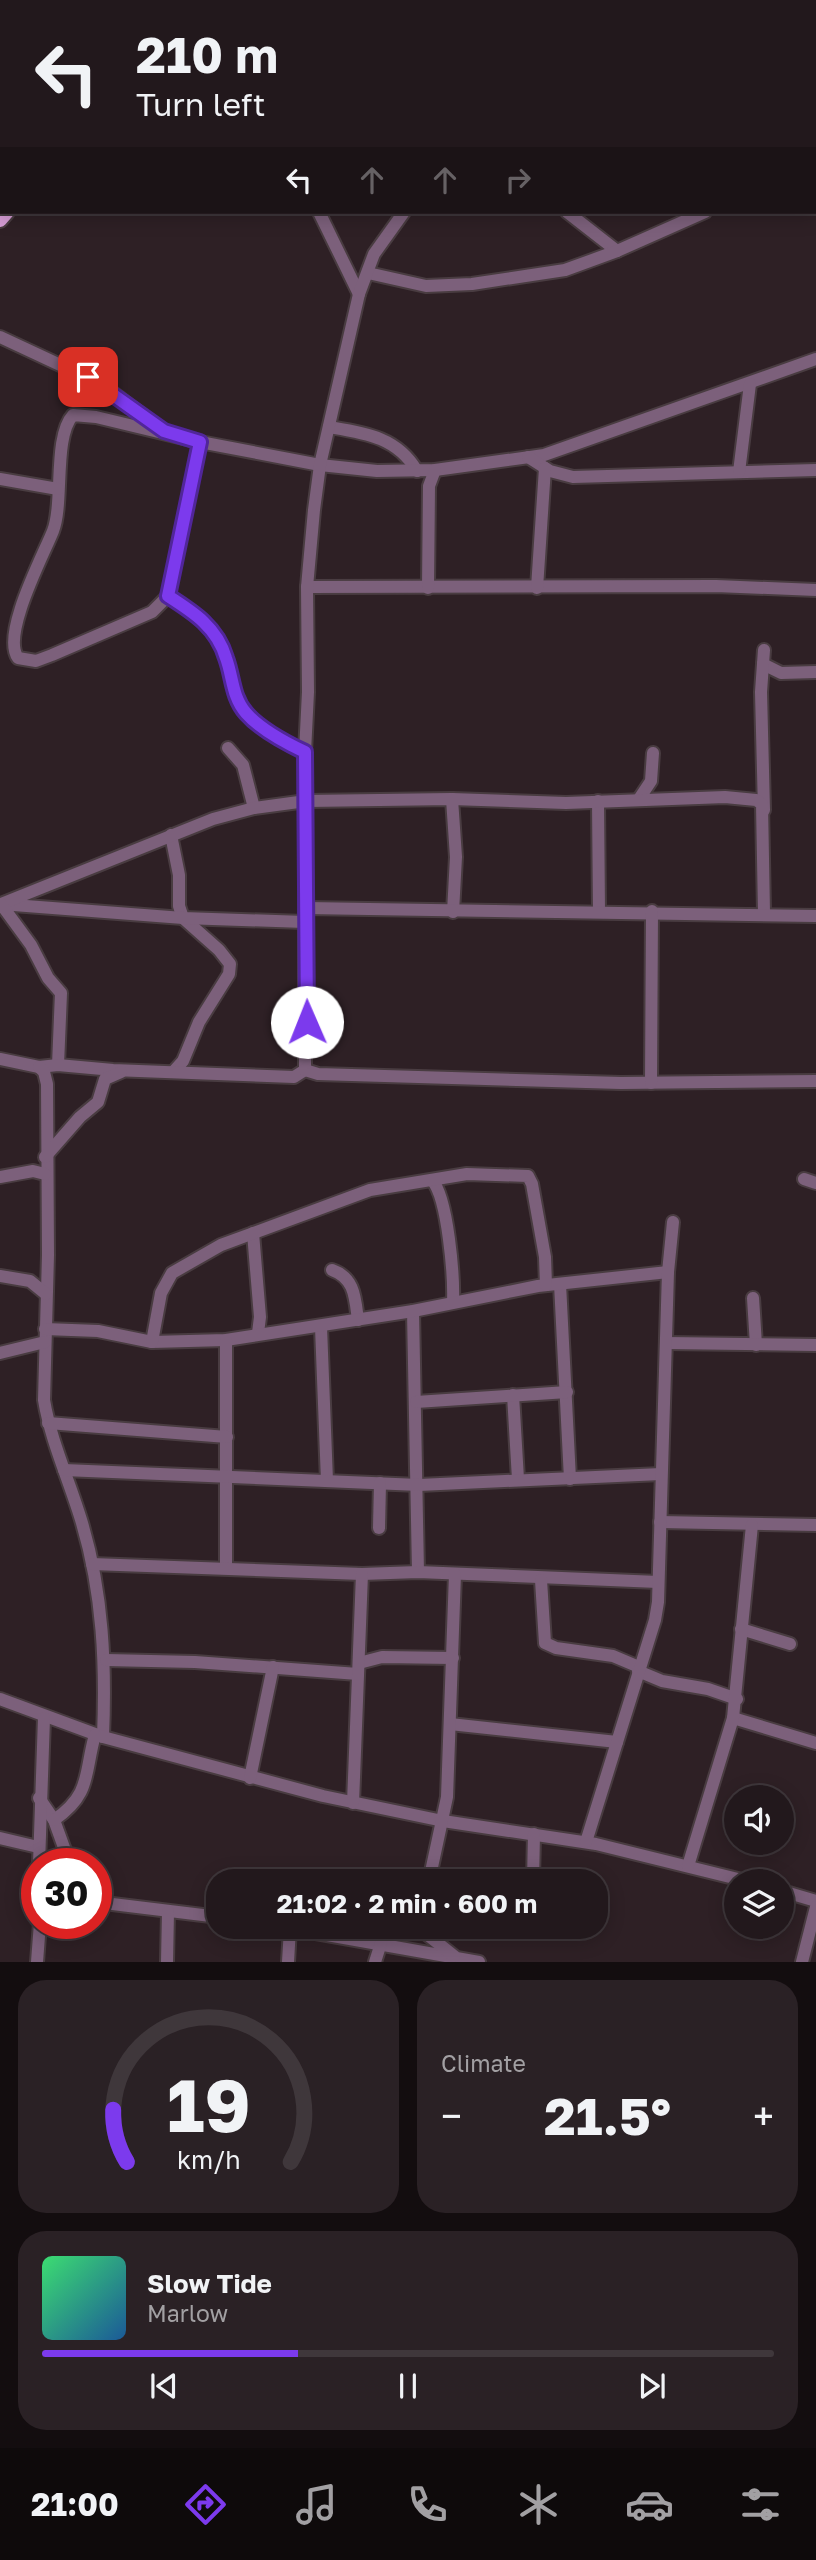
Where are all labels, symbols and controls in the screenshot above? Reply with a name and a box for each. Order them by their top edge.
text: 210 m [136,25,278,84]
icon: left [21,28,112,119]
text: Turn left [136,85,265,123]
icon: left [280,161,318,199]
icon: ahead [353,161,391,199]
icon: ahead [426,161,464,199]
icon: right [499,161,537,199]
pin [58,347,118,407]
icon: arrive [69,358,107,396]
position arrow [270,985,344,1059]
map controls [724,1785,794,1939]
button: sound [724,1785,794,1855]
speed limit sign: 30 [21,1848,112,1939]
button: layers [724,1869,794,1939]
text: 21:02 · 2 min · 600 m [277,1888,537,1919]
text: Climate [441,2049,526,2077]
text: 19 [167,2062,250,2149]
text: 21.5° [544,2084,671,2146]
text: − [441,2093,462,2138]
text: + [753,2093,774,2138]
text: km/h [177,2144,240,2175]
text: Slow Tide [147,2268,272,2299]
text: Marlow [147,2299,228,2327]
icon: previous [145,2367,183,2405]
icon: pause [389,2367,427,2405]
icon: next [633,2367,671,2405]
icon: directions [181,2480,230,2529]
icon: music [292,2480,341,2529]
icon: phone [403,2480,452,2529]
icon: climate [514,2480,563,2529]
icon: car [625,2480,674,2529]
icon: filters [736,2480,785,2529]
text: 21:00 [31,2485,119,2523]

